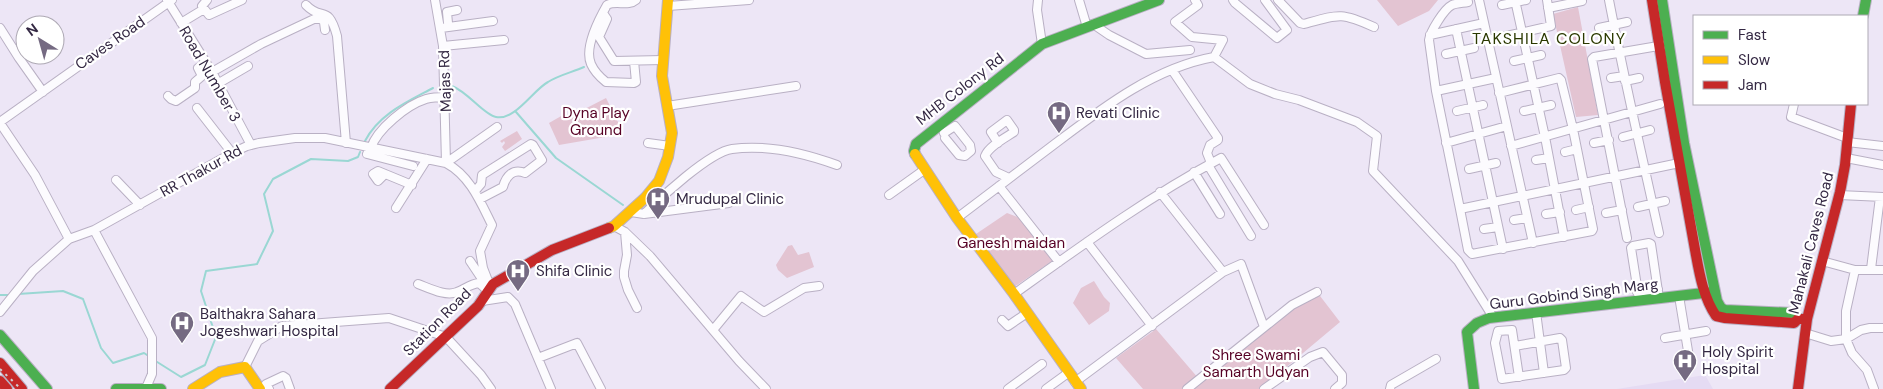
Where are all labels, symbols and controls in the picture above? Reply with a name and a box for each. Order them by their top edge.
street label: Caves Road [71,12,149,74]
north arrow [15,15,65,65]
legend [1693,15,1868,105]
text: N [23,19,42,40]
street label: Road Number 3 [174,22,246,126]
text: Fast [1738,25,1767,45]
district label: TAKSHILA COLONY [1472,28,1626,49]
street label: MHB Colony Rd [912,48,1008,130]
street label: Majas Rd [434,50,456,112]
text: Slow [1738,50,1771,70]
text: Jam [1738,75,1767,95]
hospital icon: Revati Clinic [1046,100,1072,134]
park label: Dyna Play Ground [562,103,631,140]
place label: Revati Clinic [1076,103,1160,123]
street label: RR Thakur Rd [157,140,245,202]
street label: Mahakali Caves Road [1784,170,1838,316]
hospital icon: Mrudupal Clinic [645,186,671,220]
place label: Mrudupal Clinic [676,189,784,209]
park label: Ganesh maidan [957,233,1065,253]
hospital icon: Shifa Clinic [505,258,531,292]
place label: Shifa Clinic [536,261,612,281]
street label: Guru Gobind Singh Marg [1489,274,1659,314]
street label: Station Road [399,284,475,360]
place label: Balthakra Sahara Jogeshwari Hospital [200,304,338,341]
hospital icon: Balthakra Sahara Jogeshwari Hospital [169,310,195,344]
place label: Holy Spirit Hospital [1702,342,1774,379]
park label: Shree Swami Samarth Udyan [1203,345,1309,382]
hospital icon: Holy Spirit Hospital [1672,348,1698,382]

